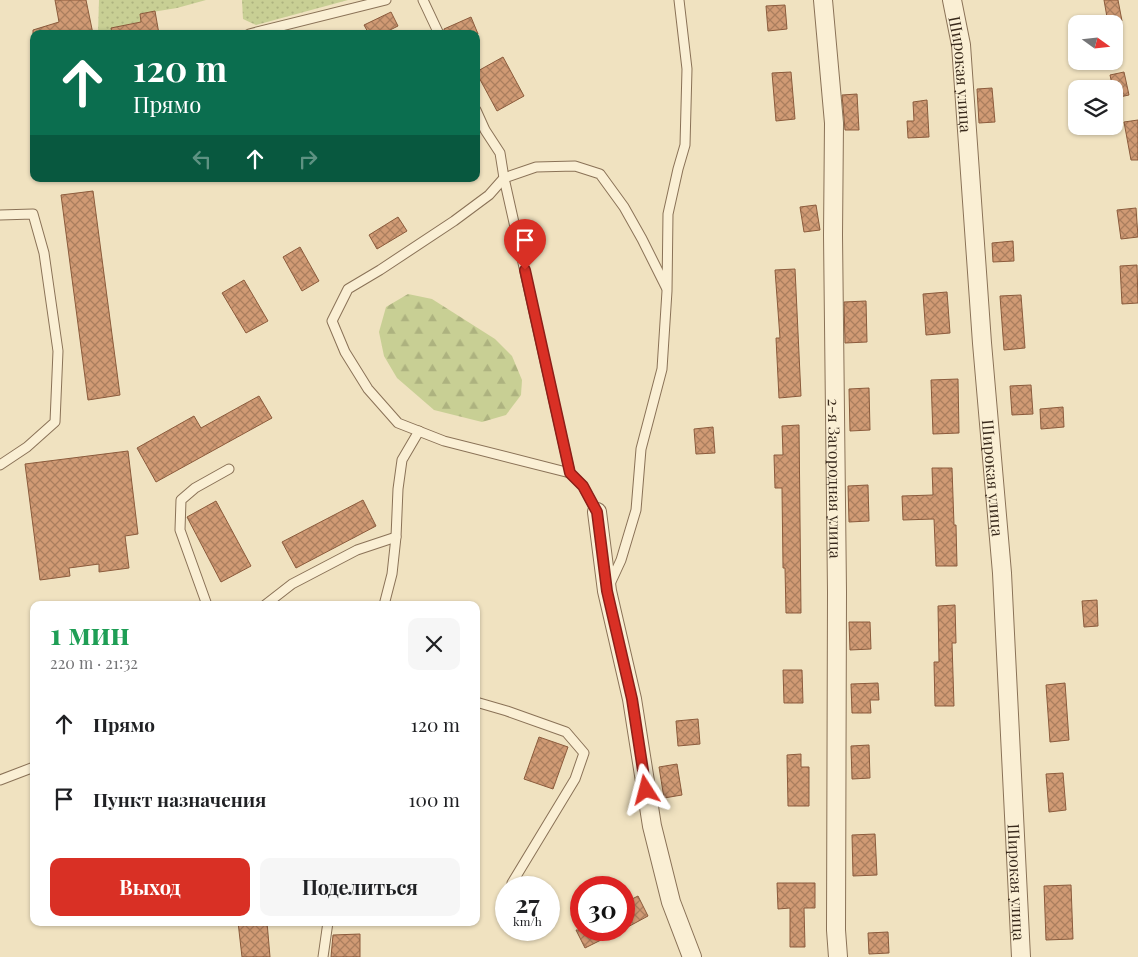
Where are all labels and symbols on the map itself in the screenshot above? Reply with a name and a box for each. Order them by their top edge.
street label: Широкая улица [945,14,978,133]
north arrow [1068,15,1122,70]
pin [504,219,546,270]
street label: 2-я Загородная улица [824,398,847,559]
street label: Широкая улица [978,419,1009,537]
position arrow [619,763,671,815]
street label: Широкая улица [1004,823,1031,941]
speed limit sign: 30 [570,876,635,941]

